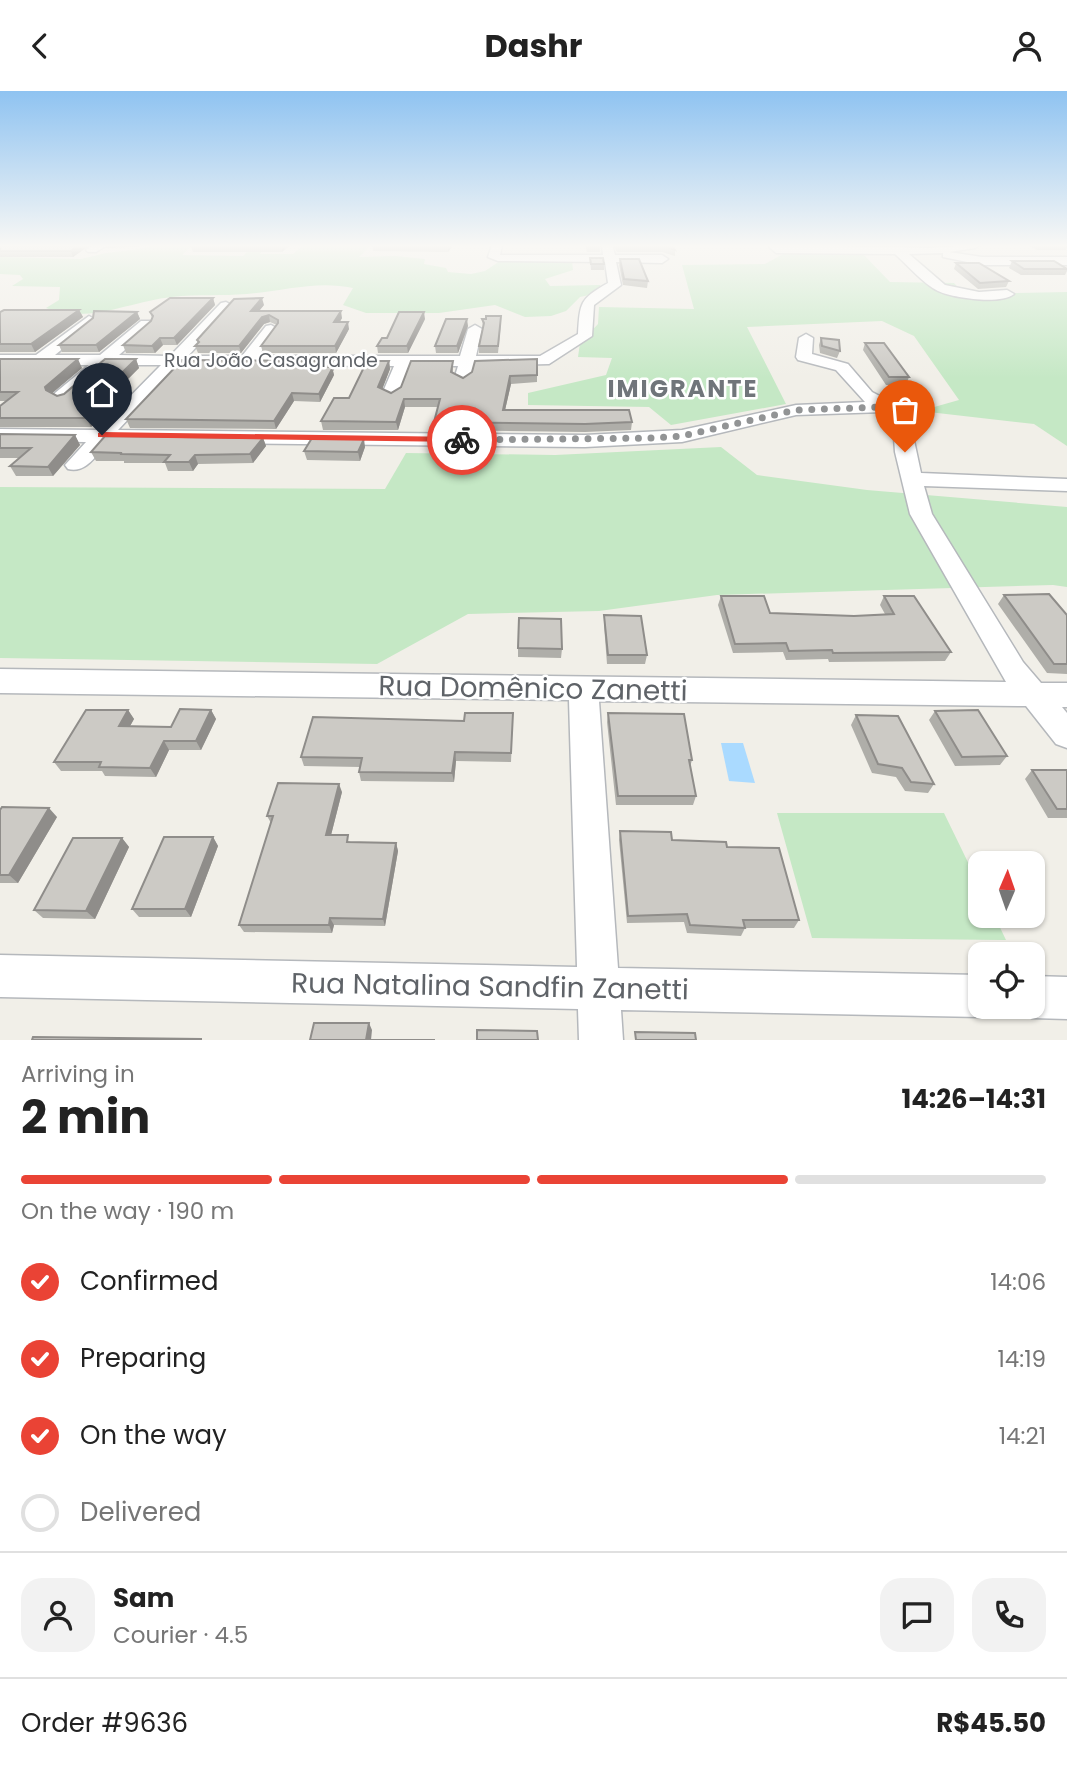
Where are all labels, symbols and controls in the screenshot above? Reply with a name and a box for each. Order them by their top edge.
text: Dashr [484,23,583,68]
icon: back [21,27,59,65]
icon: person [1008,27,1046,65]
street label: Rua João Casagrande [164,347,378,374]
pin [72,363,132,435]
district label: IMIGRANTE [607,372,759,405]
icon: home [83,374,121,412]
pin [875,380,935,452]
icon: bag [886,391,924,429]
courier [427,405,497,475]
icon: bike [443,421,481,459]
street label: Rua Domênico Zanetti [378,666,688,711]
north arrow [968,851,1045,927]
map controls [968,851,1045,1019]
button: locate [968,942,1045,1019]
street label: Rua Natalina Sandfin Zanetti [291,964,689,1009]
text: Arriving in [21,1058,135,1090]
text: 14:26–14:31 [901,1081,1046,1117]
text: 2 min [21,1085,150,1149]
text: On the way · 190 m [21,1195,234,1227]
icon: check [21,1263,59,1301]
text: Confirmed [80,1263,218,1299]
text: 14:06 [990,1266,1046,1298]
icon: check [21,1340,59,1378]
text: Preparing [80,1340,206,1376]
text: 14:19 [997,1343,1046,1375]
icon: check [21,1417,59,1455]
text: On the way [80,1417,227,1453]
text: 14:21 [999,1420,1046,1452]
text: Delivered [80,1494,201,1530]
button: person [21,1578,95,1652]
button: chat [880,1578,954,1652]
button: phone [972,1578,1046,1652]
text: Sam [113,1580,174,1616]
text: Courier · 4.5 [113,1619,248,1651]
text: Order #9636 [21,1705,188,1741]
text: R$45.50 [936,1705,1046,1741]

